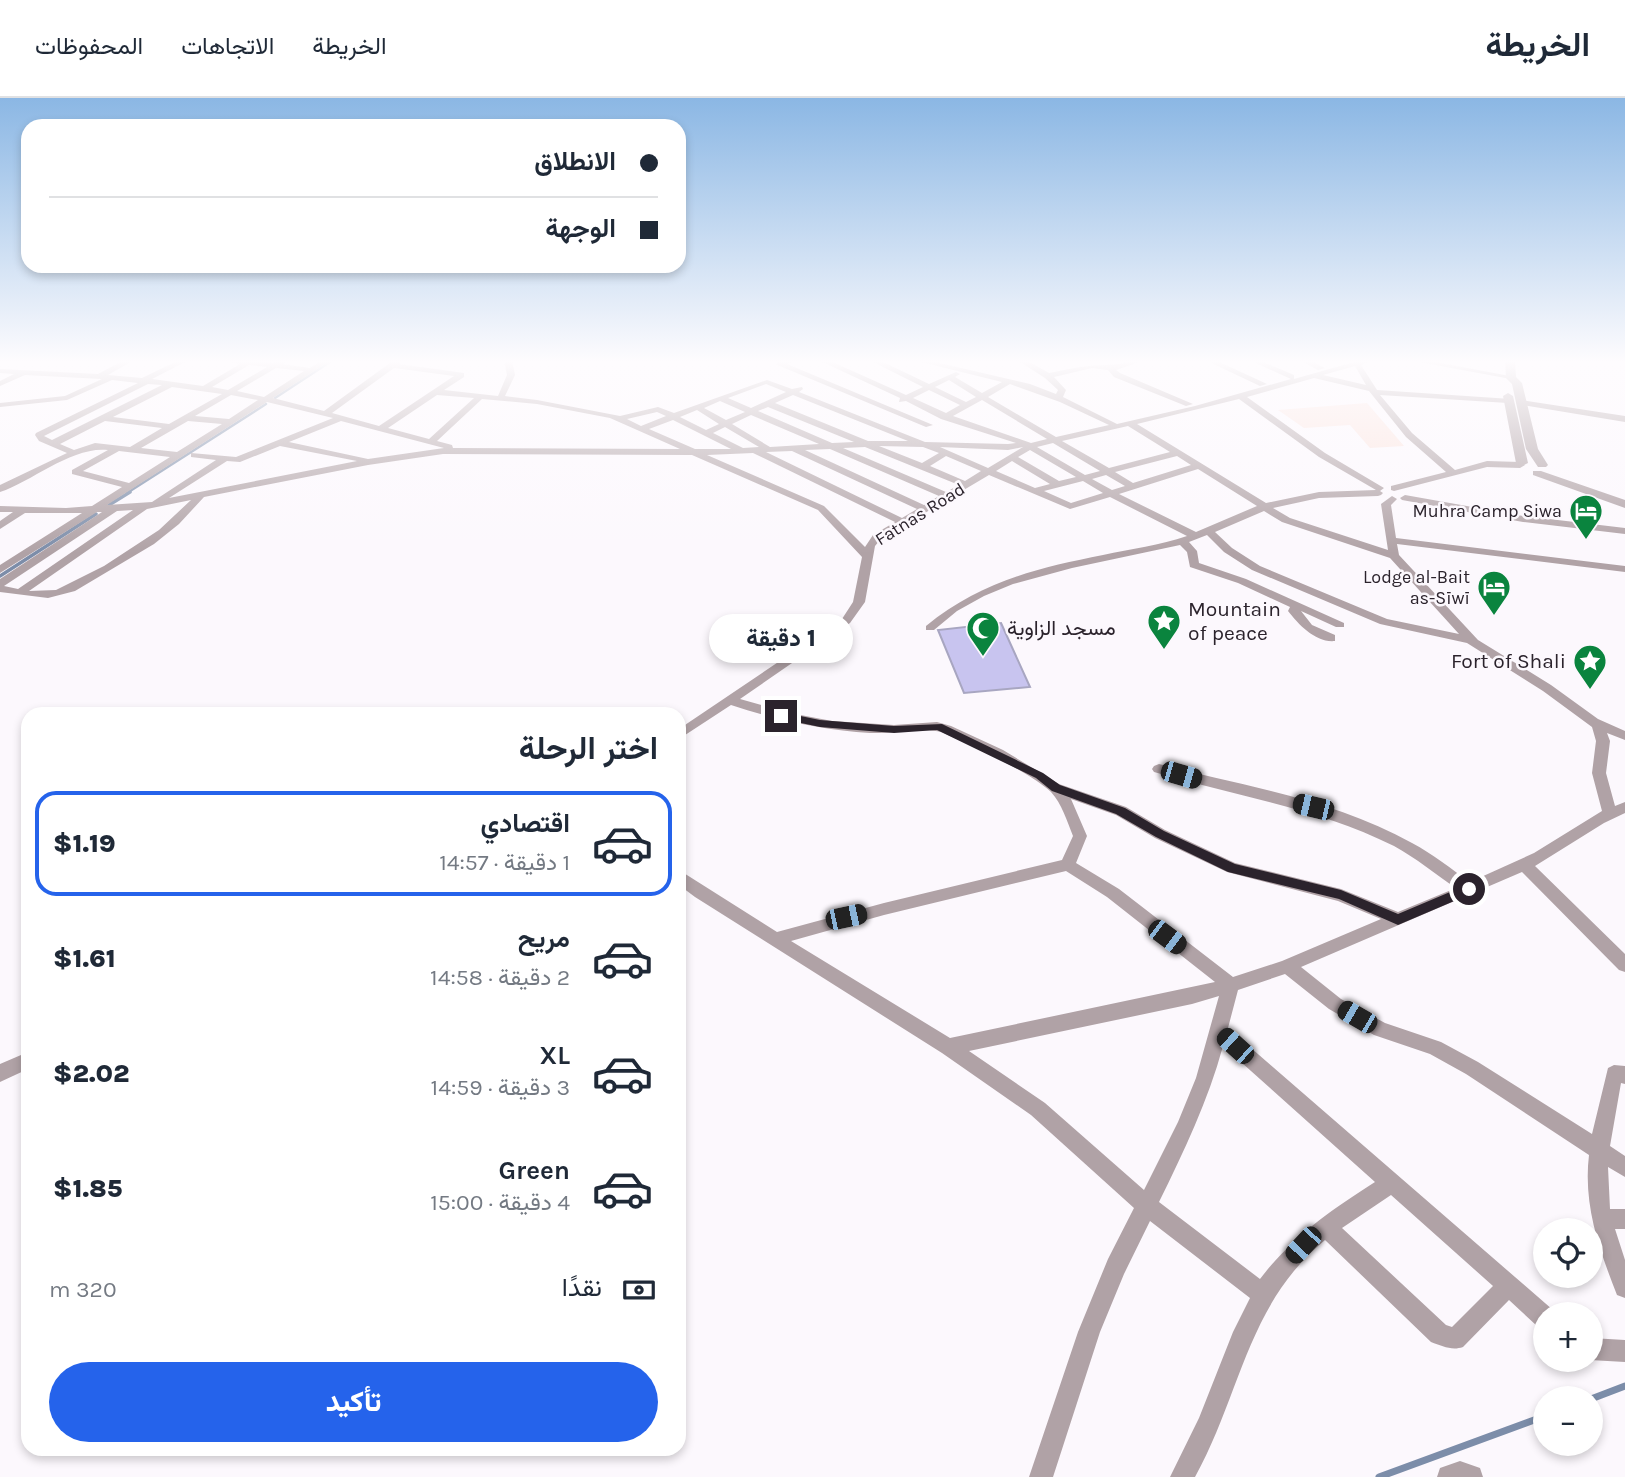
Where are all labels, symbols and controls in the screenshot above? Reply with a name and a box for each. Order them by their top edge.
text: الخريطة [1486,26,1590,64]
text: المحفوظات [35,32,143,60]
text: الاتجاهات [181,32,274,60]
text: الخريطة [312,32,387,60]
text: الانطلاق [534,146,616,177]
text: الوجهة [545,213,616,244]
street label: Fatnas Road [871,478,969,550]
hotel icon: Muhra Camp Siwa [1567,492,1605,541]
place label: Muhra Camp Siwa [1413,500,1562,522]
place label: Lodge al-Bait as-Sīwī [1363,566,1470,609]
hotel icon: Lodge al-Bait as-Sīwī [1475,568,1513,617]
place label: Mountain of peace [1188,597,1281,645]
place icon: Mountain of peace [1145,602,1183,651]
mosque icon: مسجد الزاوية [964,609,1002,658]
callout: 1 دقيقة [709,614,853,664]
place label: مسجد الزاوية [1007,616,1116,641]
text: 1 دقيقة [746,625,816,652]
place icon: Fort of Shali [1571,642,1609,691]
place label: Fort of Shali [1451,649,1566,673]
route end [765,700,797,732]
text: اختر الرحلة [519,730,658,767]
car [1158,759,1205,791]
car [1291,792,1336,822]
text: اقتصادي [481,808,570,839]
icon: car [591,812,654,875]
text: $1.19 [53,828,116,859]
text: 1 دقيقة · 14:57 [439,849,570,876]
route start [1453,873,1485,905]
car [824,902,869,932]
car [1144,916,1191,958]
text: مريح [518,923,570,954]
icon: car [591,927,654,990]
text: $1.61 [53,943,116,974]
text: 2 دقيقة · 14:58 [430,964,570,991]
car [1334,997,1381,1037]
car [1213,1024,1258,1068]
text: XL [539,1040,570,1071]
icon: car [591,1042,654,1105]
text: $2.02 [53,1058,129,1089]
text: 3 دقيقة · 14:59 [431,1074,570,1101]
text: Green [498,1155,570,1186]
icon: car [591,1157,654,1220]
text: $1.85 [53,1173,122,1204]
text: 4 دقيقة · 15:00 [430,1189,570,1216]
map controls [1533,1218,1603,1456]
button: locate [1533,1218,1603,1288]
car [1281,1222,1326,1268]
icon: cash [620,1271,658,1309]
text: نقدًا [562,1272,602,1303]
text: 320 m [49,1276,117,1303]
button: + [1533,1302,1603,1372]
button: تأكيد [49,1362,658,1442]
button: − [1533,1386,1603,1456]

